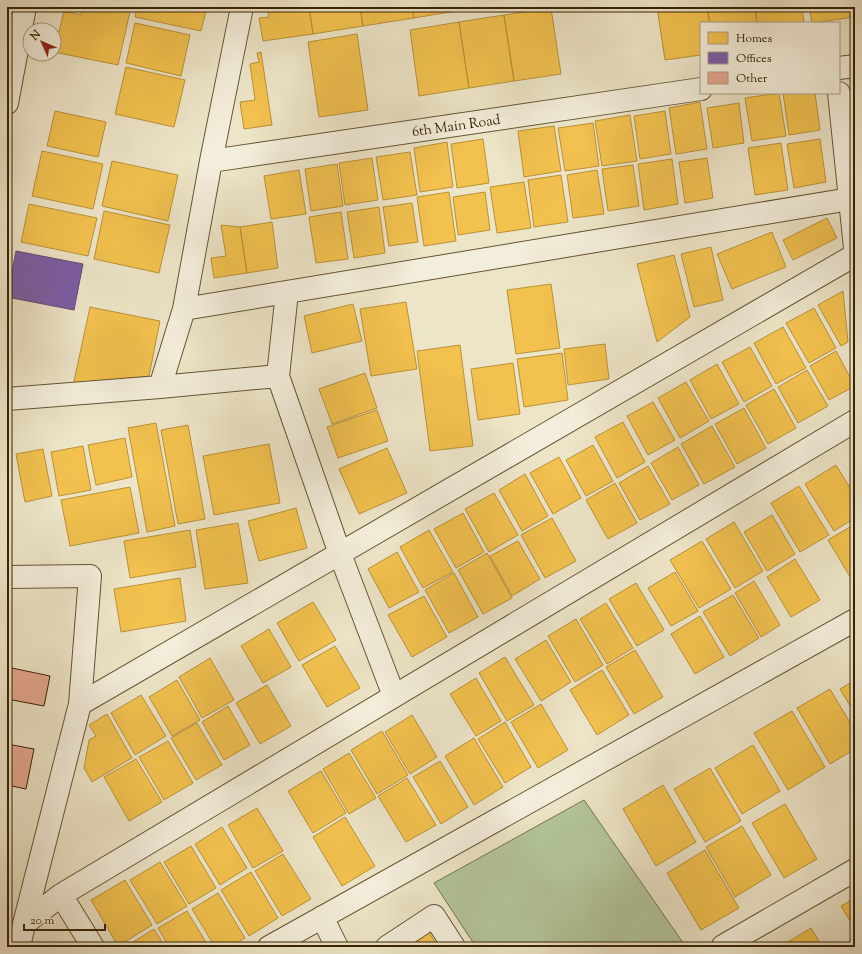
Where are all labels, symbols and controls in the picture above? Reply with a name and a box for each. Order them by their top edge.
north arrow [22,22,62,62]
legend [700,22,840,94]
text: N [26,27,45,45]
text: Homes [736,30,772,48]
text: Offices [736,50,772,68]
text: Other [736,70,768,88]
street label: 6th Main Road [411,111,502,143]
scale bar [24,906,105,932]
text: 20 m [30,912,55,930]

